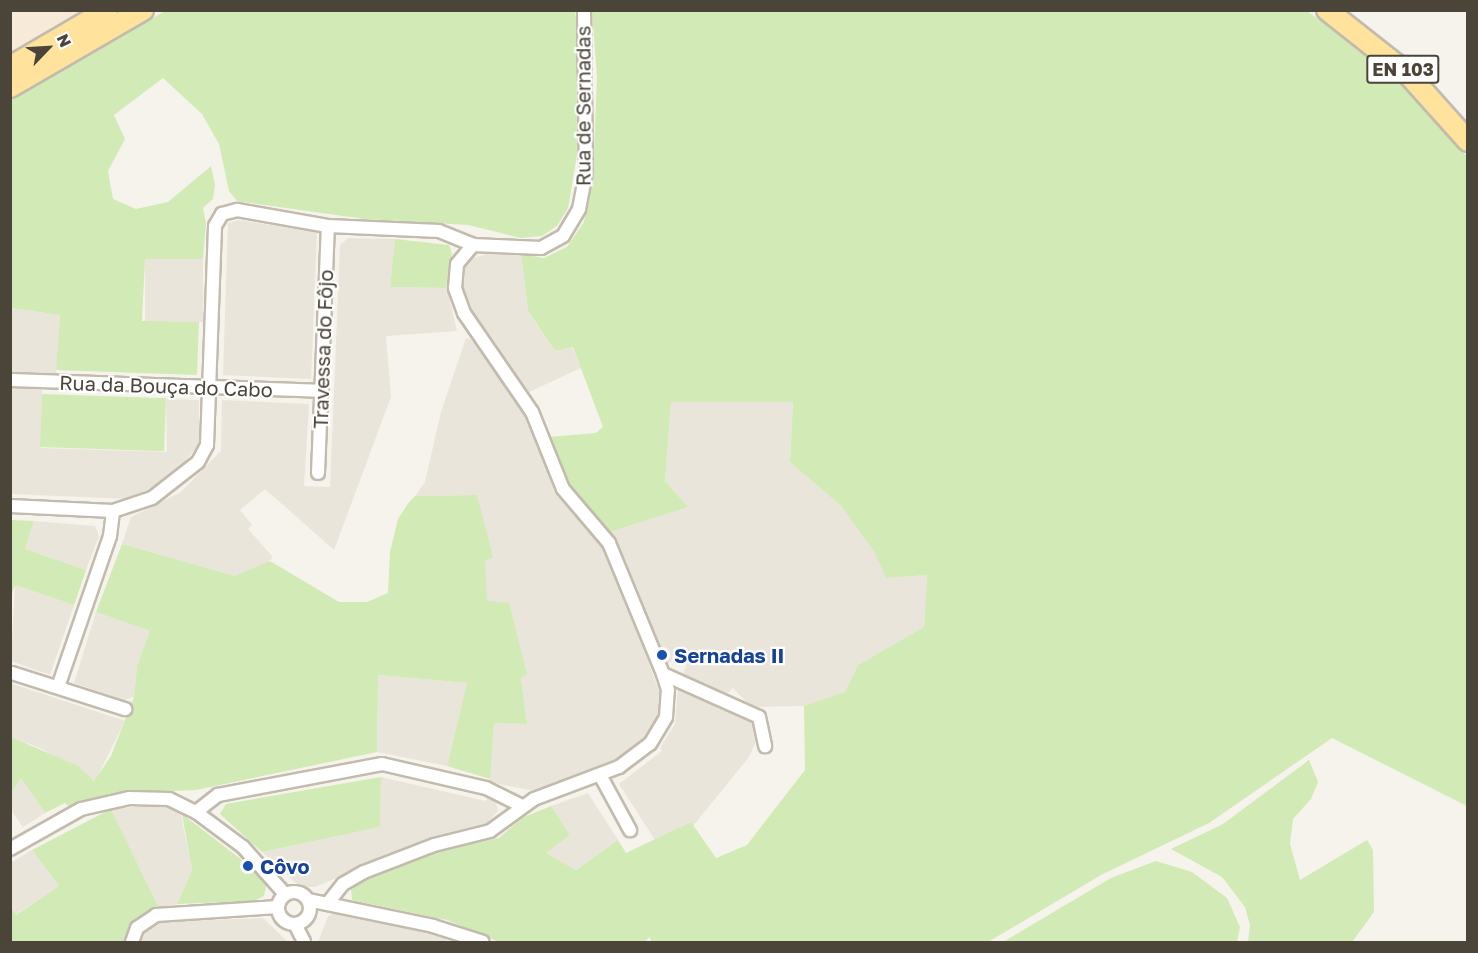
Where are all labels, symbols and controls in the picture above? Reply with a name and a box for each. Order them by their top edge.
north arrow [18,18,78,78]
street label: Rua de Sernadas [571,26,595,186]
text: N [53,31,76,50]
road number: EN 103 [1366,54,1440,84]
street label: Travessa do Fôjo [308,269,338,429]
street label: Rua da Bouça do Cabo [59,370,273,402]
place label: Sernadas II [674,643,784,667]
marker: Sernadas II [655,648,669,662]
place label: Côvo [260,854,309,878]
marker: Côvo [241,859,255,873]

